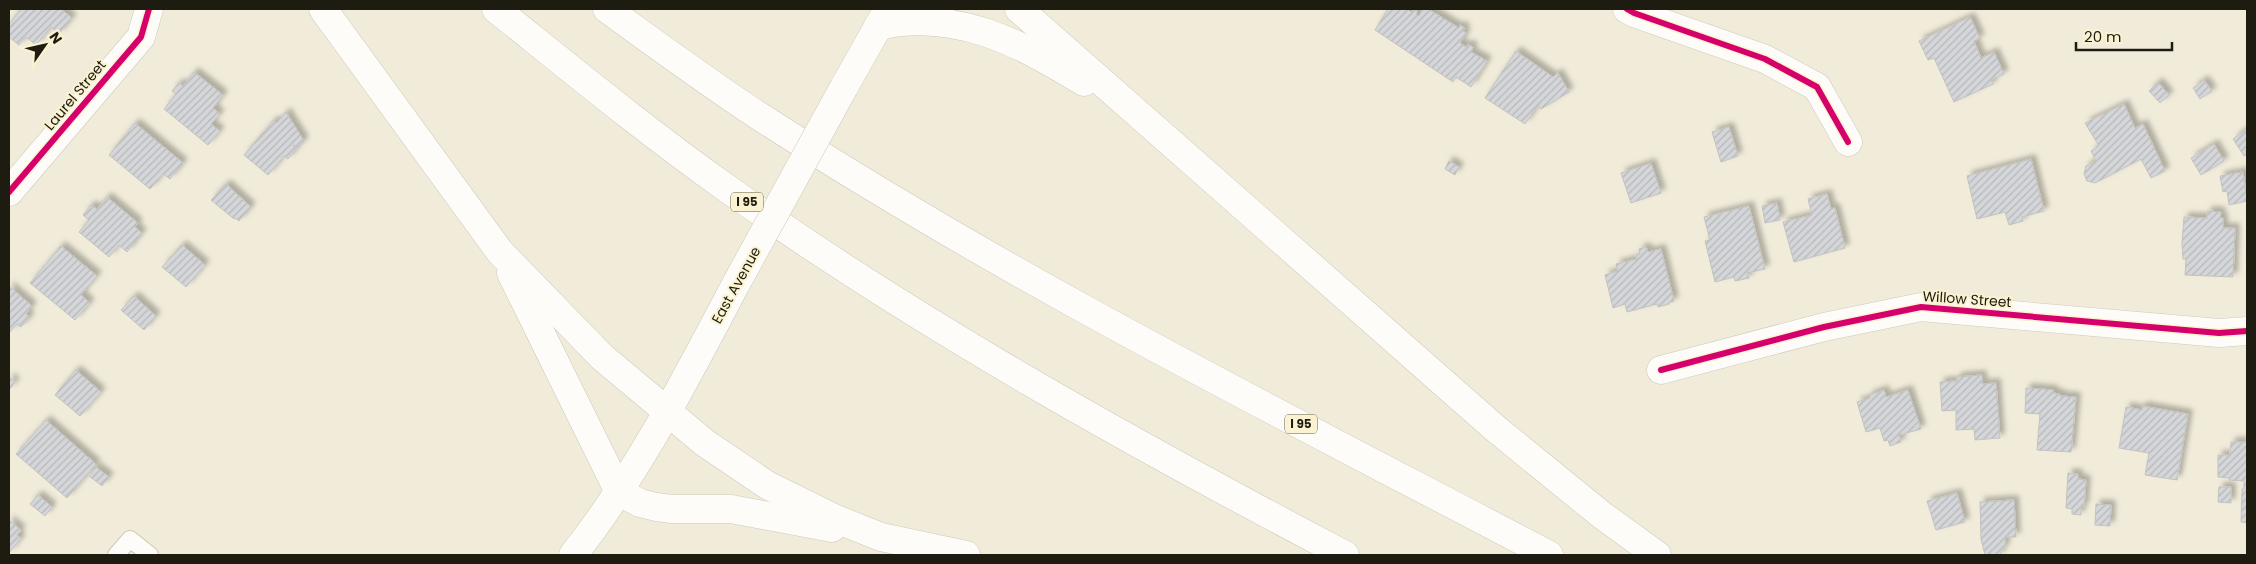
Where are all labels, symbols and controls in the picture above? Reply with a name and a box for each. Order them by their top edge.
north arrow [20,20,70,70]
scale bar [2076,20,2172,52]
text: 20 m [2084,26,2122,47]
text: N [45,28,67,48]
street label: Laurel Street [40,55,110,135]
road number: I 95 [731,192,763,212]
street label: East Avenue [707,243,766,327]
street label: Willow Street [1922,286,2012,312]
road number: I 95 [1285,414,1317,434]

